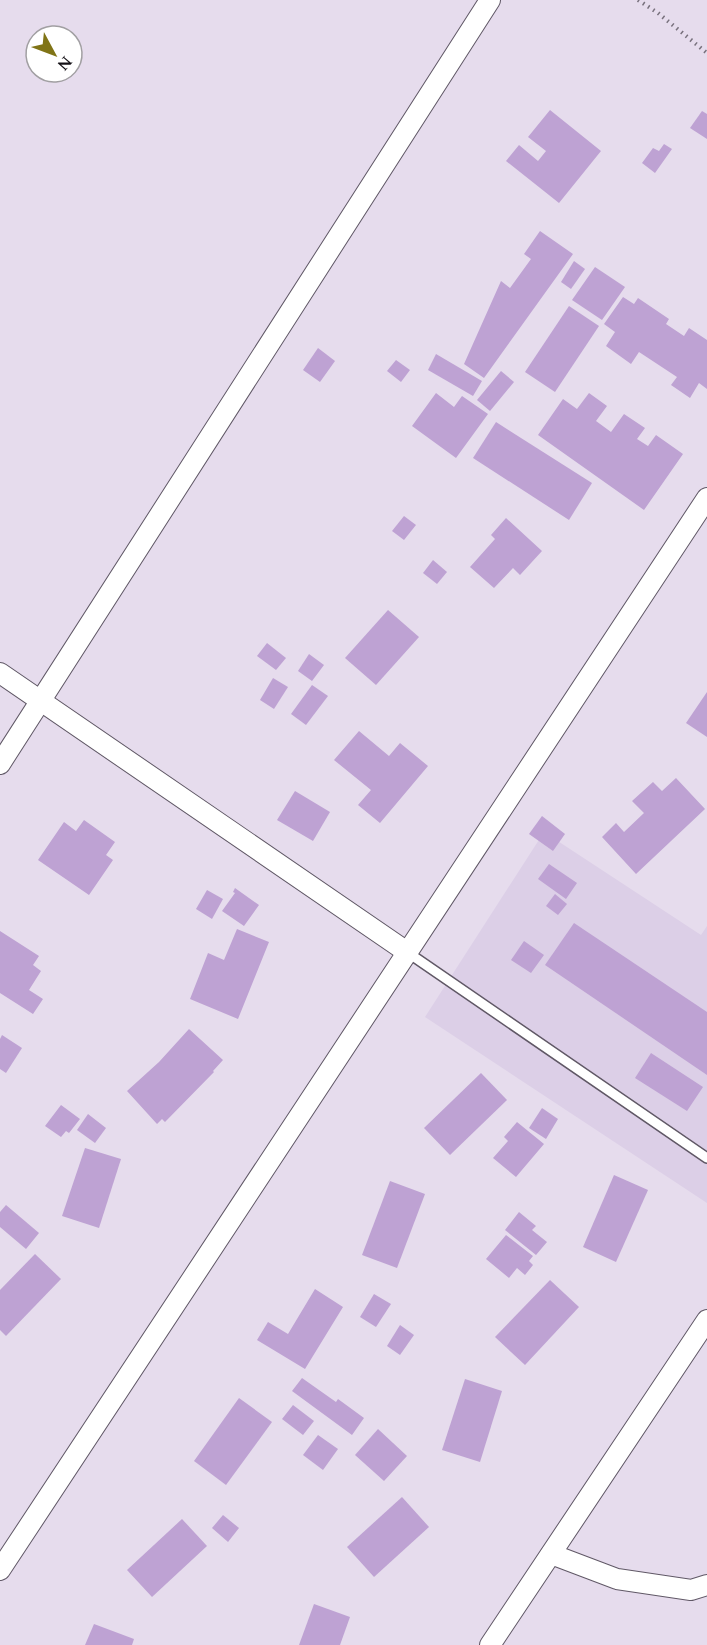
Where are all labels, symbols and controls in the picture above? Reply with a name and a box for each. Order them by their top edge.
north arrow [24,24,84,84]
text: N [51,50,78,76]

